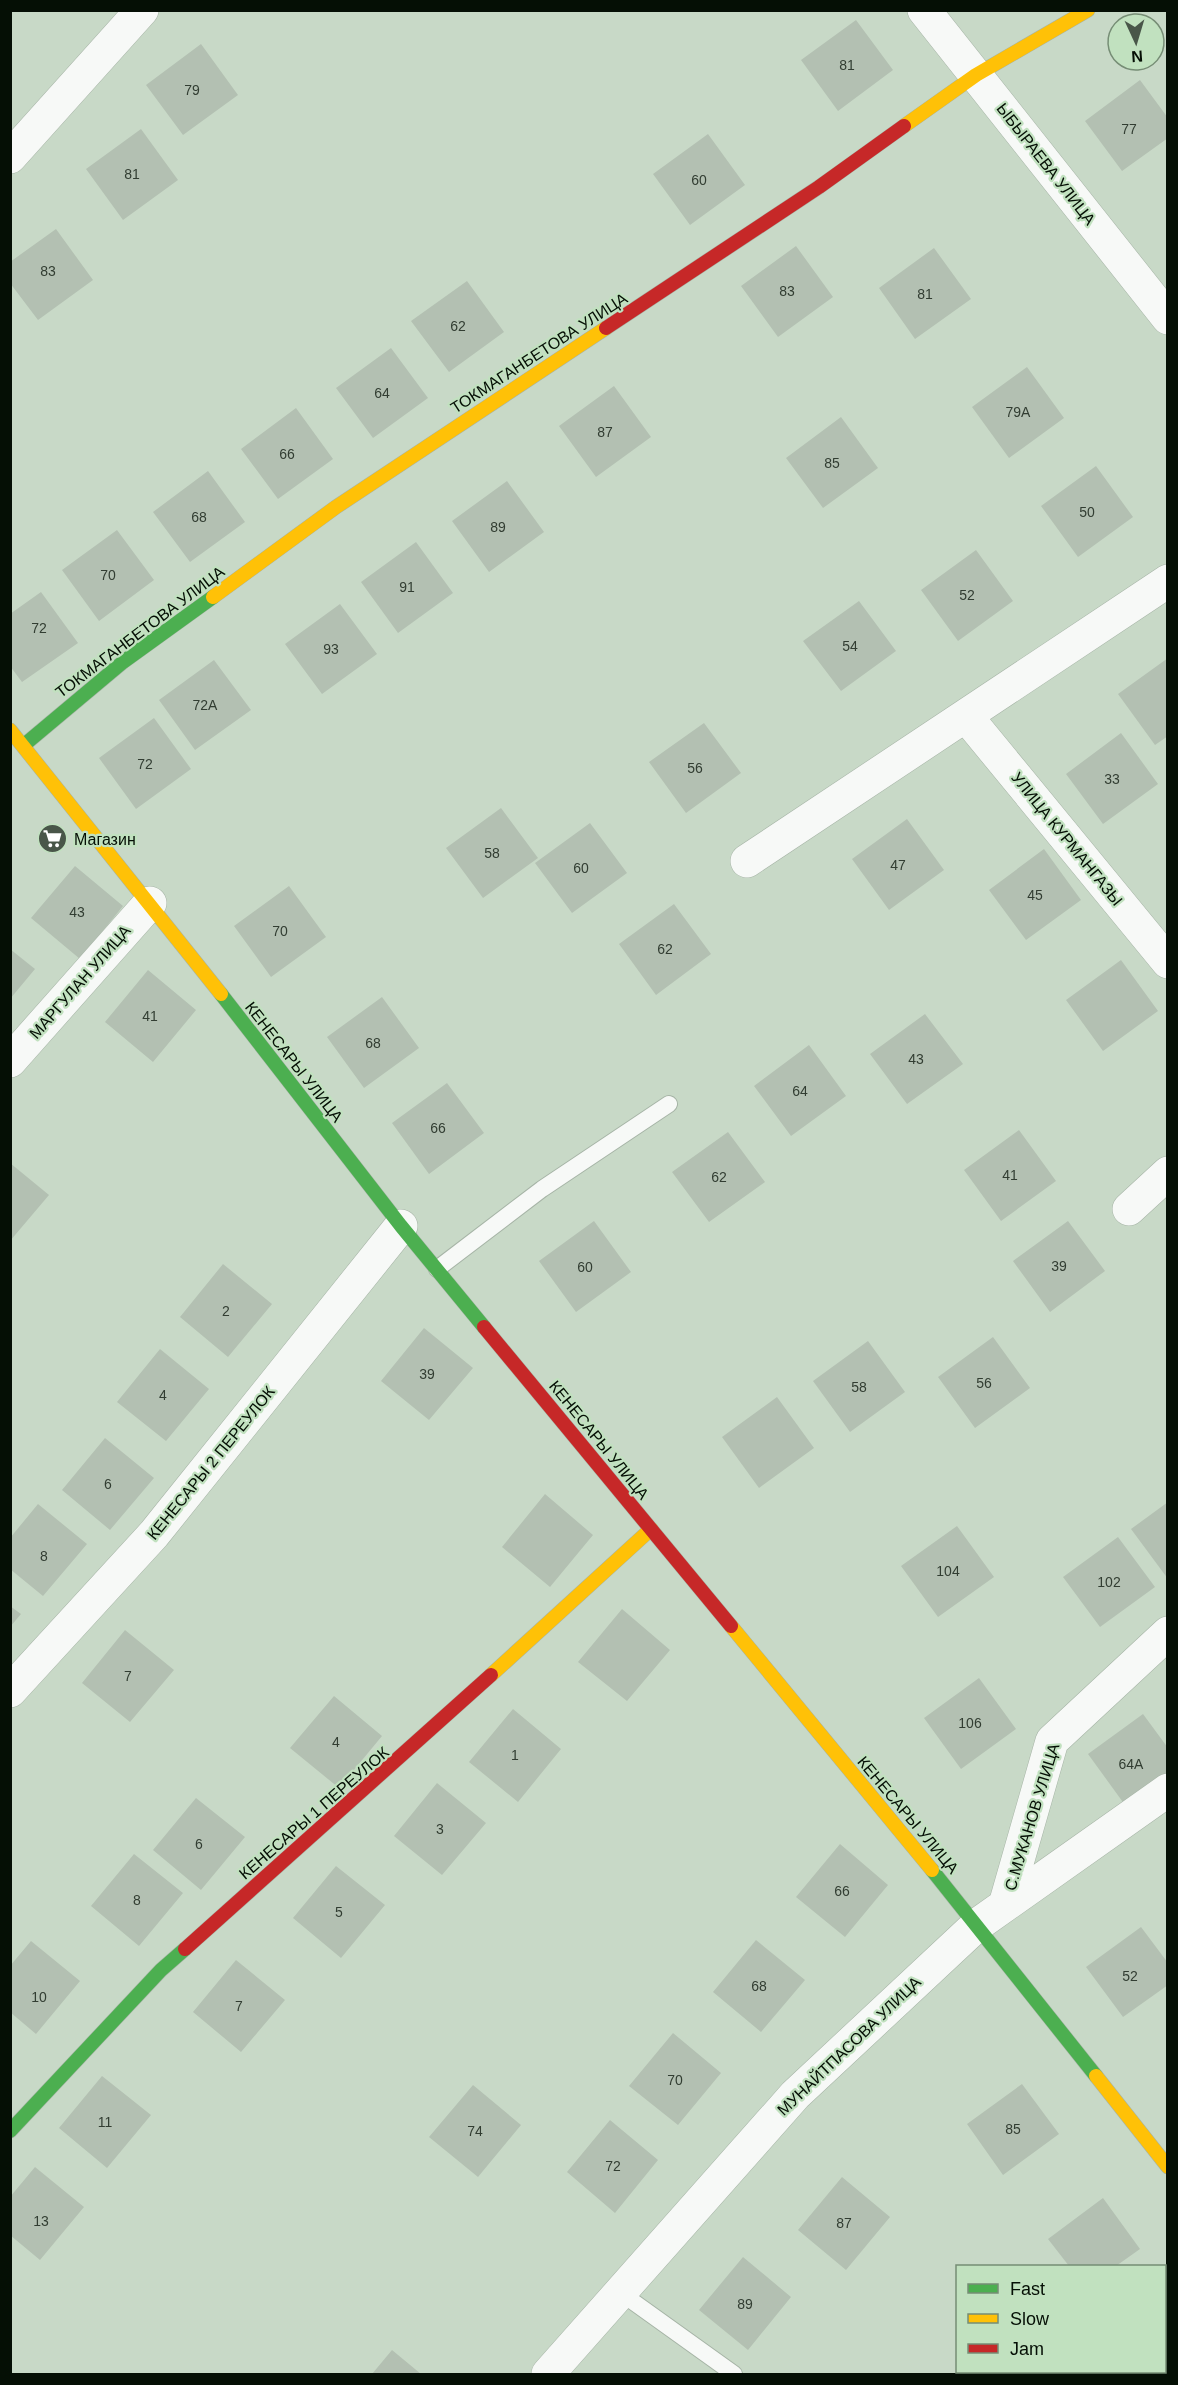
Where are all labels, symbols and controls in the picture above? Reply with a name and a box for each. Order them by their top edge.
north arrow [1106,12,1166,72]
text: N [1131,48,1143,65]
house number: 81 [839,57,855,73]
house number: 79 [184,82,200,98]
street label: ЫБЫРАЕВА УЛИЦА [993,100,1099,228]
house number: 77 [1121,121,1137,137]
house number: 81 [124,166,140,182]
house number: 60 [691,172,707,188]
house number: 83 [40,263,56,279]
house number: 83 [779,283,795,299]
house number: 81 [917,286,933,302]
street label: ТОКМАГАНБЕТОВА УЛИЦА [448,289,631,416]
house number: 62 [450,318,466,334]
house number: 64 [374,385,390,401]
house number: 79А [1006,404,1031,420]
house number: 87 [597,424,613,440]
house number: 66 [279,446,295,462]
house number: 85 [824,455,840,471]
house number: 50 [1079,504,1095,520]
house number: 68 [191,509,207,525]
house number: 89 [490,519,506,535]
street label: ТОКМАГАНБЕТОВА УЛИЦА [52,563,228,701]
house number: 70 [100,567,116,583]
house number: 91 [399,579,415,595]
house number: 52 [959,587,975,603]
house number: 72 [31,620,47,636]
house number: 54 [842,638,858,654]
house number: 93 [323,641,339,657]
house number: 72А [193,697,218,713]
house number: 72 [137,756,153,772]
house number: 56 [687,760,703,776]
street label: УЛИЦА КУРМАНГАЗЫ [1008,769,1126,909]
house number: 33 [1104,771,1120,787]
supermarket icon: Магазин [37,823,69,855]
place label: Магазин [74,831,136,848]
house number: 58 [484,845,500,861]
house number: 47 [890,857,906,873]
house number: 60 [573,860,589,876]
house number: 45 [1027,887,1043,903]
house number: 43 [69,904,85,920]
street label: МАРГУЛАН УЛИЦА [26,922,134,1042]
house number: 70 [272,923,288,939]
house number: 62 [657,941,673,957]
street label: КЕНЕСАРЫ УЛИЦА [242,999,346,1126]
house number: 41 [142,1008,158,1024]
house number: 68 [365,1035,381,1051]
house number: 43 [908,1051,924,1067]
house number: 64 [792,1083,808,1099]
house number: 66 [430,1120,446,1136]
house number: 41 [1002,1167,1018,1183]
house number: 62 [711,1169,727,1185]
house number: 39 [1051,1258,1067,1274]
house number: 60 [577,1259,593,1275]
house number: 2 [222,1303,230,1319]
house number: 39 [419,1366,435,1382]
house number: 56 [976,1375,992,1391]
street label: КЕНЕСАРЫ УЛИЦА [546,1377,652,1503]
house number: 58 [851,1379,867,1395]
street label: КЕНЕСАРЫ 2 ПЕРЕУЛОК [144,1382,278,1543]
house number: 4 [159,1387,167,1403]
house number: 6 [104,1476,112,1492]
house number: 8 [40,1548,48,1564]
house number: 104 [936,1563,960,1579]
house number: 102 [1097,1574,1121,1590]
house number: 7 [124,1668,132,1684]
house number: 106 [958,1715,982,1731]
house number: 4 [332,1734,340,1750]
street label: С.МУКАНОВ УЛИЦА [1002,1741,1063,1893]
street label: КЕНЕСАРЫ 1 ПЕРЕУЛОК [236,1743,393,1882]
house number: 1 [511,1747,519,1763]
street label: КЕНЕСАРЫ УЛИЦА [854,1753,962,1877]
house number: 64А [1119,1756,1144,1772]
house number: 3 [436,1821,444,1837]
house number: 6 [195,1836,203,1852]
house number: 66 [834,1883,850,1899]
house number: 8 [133,1892,141,1908]
house number: 5 [335,1904,343,1920]
house number: 52 [1122,1968,1138,1984]
street label: МУНАЙТПАСОВА УЛИЦА [773,1972,924,2119]
house number: 68 [751,1978,767,1994]
house number: 10 [31,1989,47,2005]
house number: 7 [235,1998,243,2014]
house number: 70 [667,2072,683,2088]
house number: 11 [98,2114,112,2130]
house number: 85 [1005,2121,1021,2137]
house number: 74 [467,2123,483,2139]
house number: 72 [605,2158,621,2174]
house number: 13 [33,2213,49,2229]
house number: 87 [836,2215,852,2231]
legend [956,2265,1166,2373]
text: Fast [1010,2279,1045,2299]
house number: 89 [737,2296,753,2312]
text: Slow [1010,2309,1050,2329]
text: Jam [1010,2339,1044,2359]

